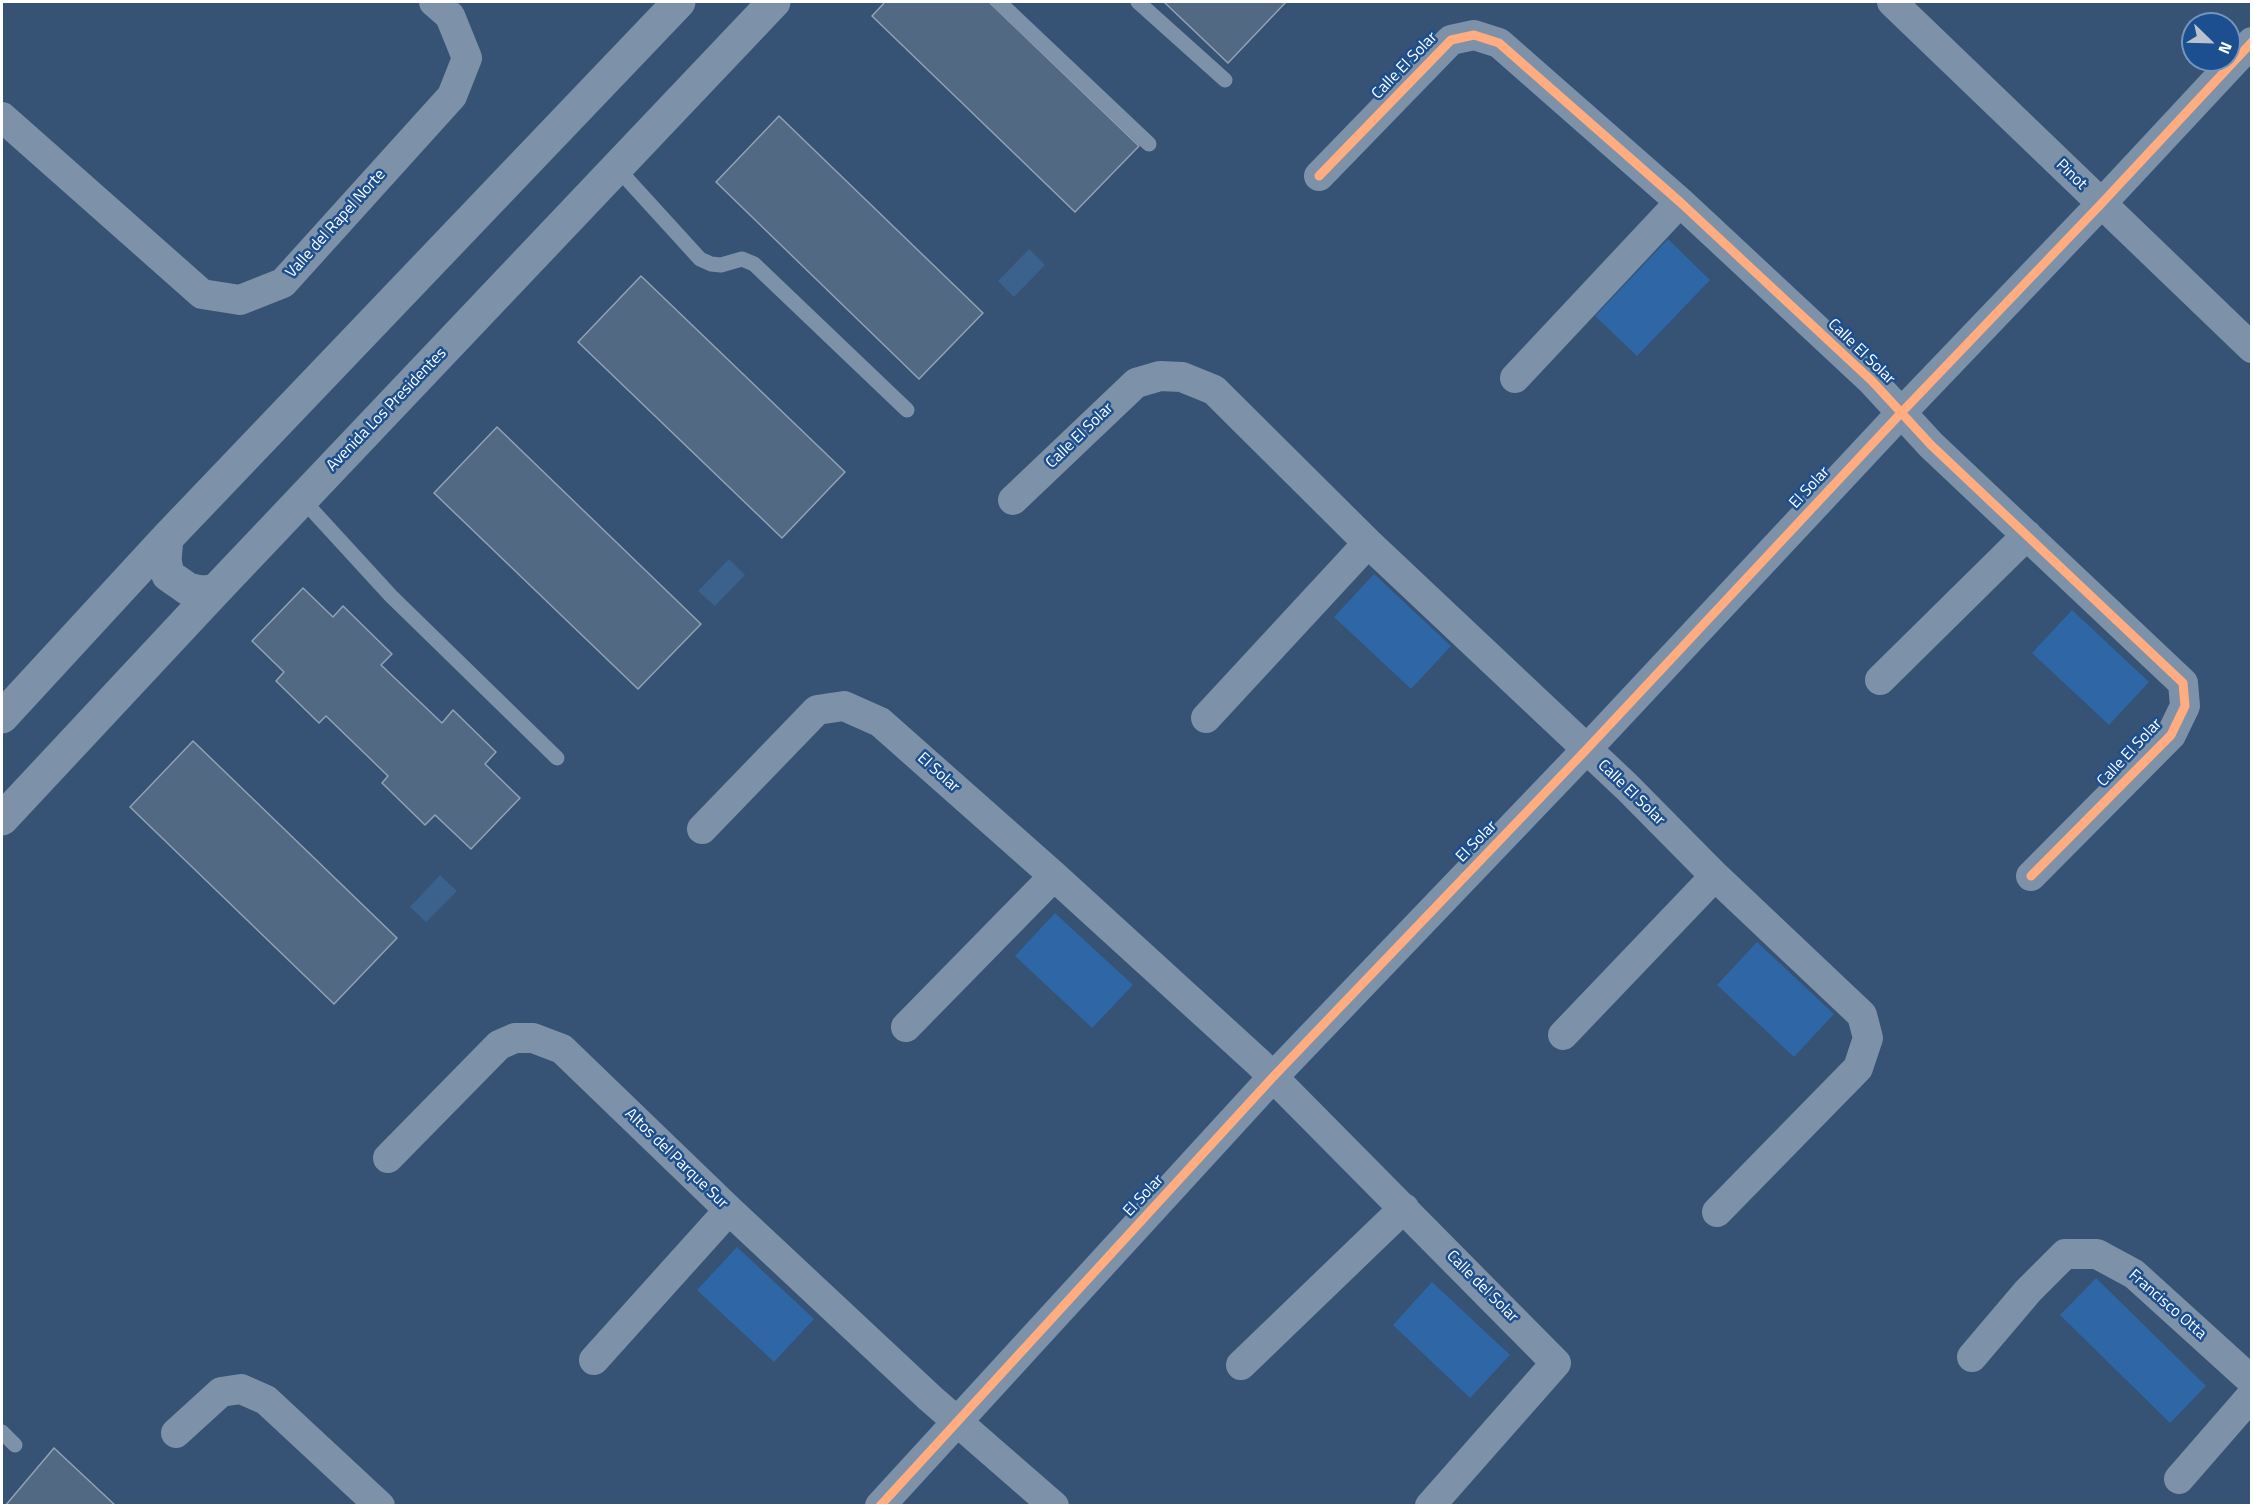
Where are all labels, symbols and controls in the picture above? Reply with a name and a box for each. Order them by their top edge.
north arrow [2181,12,2241,72]
street label: Calle El Solar [1368,28,1442,104]
text: N [2213,38,2239,58]
street label: Pinot [2052,156,2090,194]
street label: Valle del Rapel Norte [282,166,390,282]
street label: Calle El Solar [1823,315,1899,389]
street label: Avenida Los Presidentes [323,344,451,476]
street label: Calle El Solar [1042,399,1118,473]
street label: El Solar [1786,463,1834,513]
street label: Calle El Solar [2094,715,2166,791]
street label: El Solar [913,749,963,797]
street label: Calle El Solar [1593,756,1669,830]
street label: El Solar [1453,817,1501,867]
street label: Altos del Parque Sur [620,1105,732,1213]
street label: El Solar [1120,1171,1168,1221]
street label: Calle del Solar [1442,1247,1522,1327]
street label: Francisco Otta [2124,1266,2210,1344]

